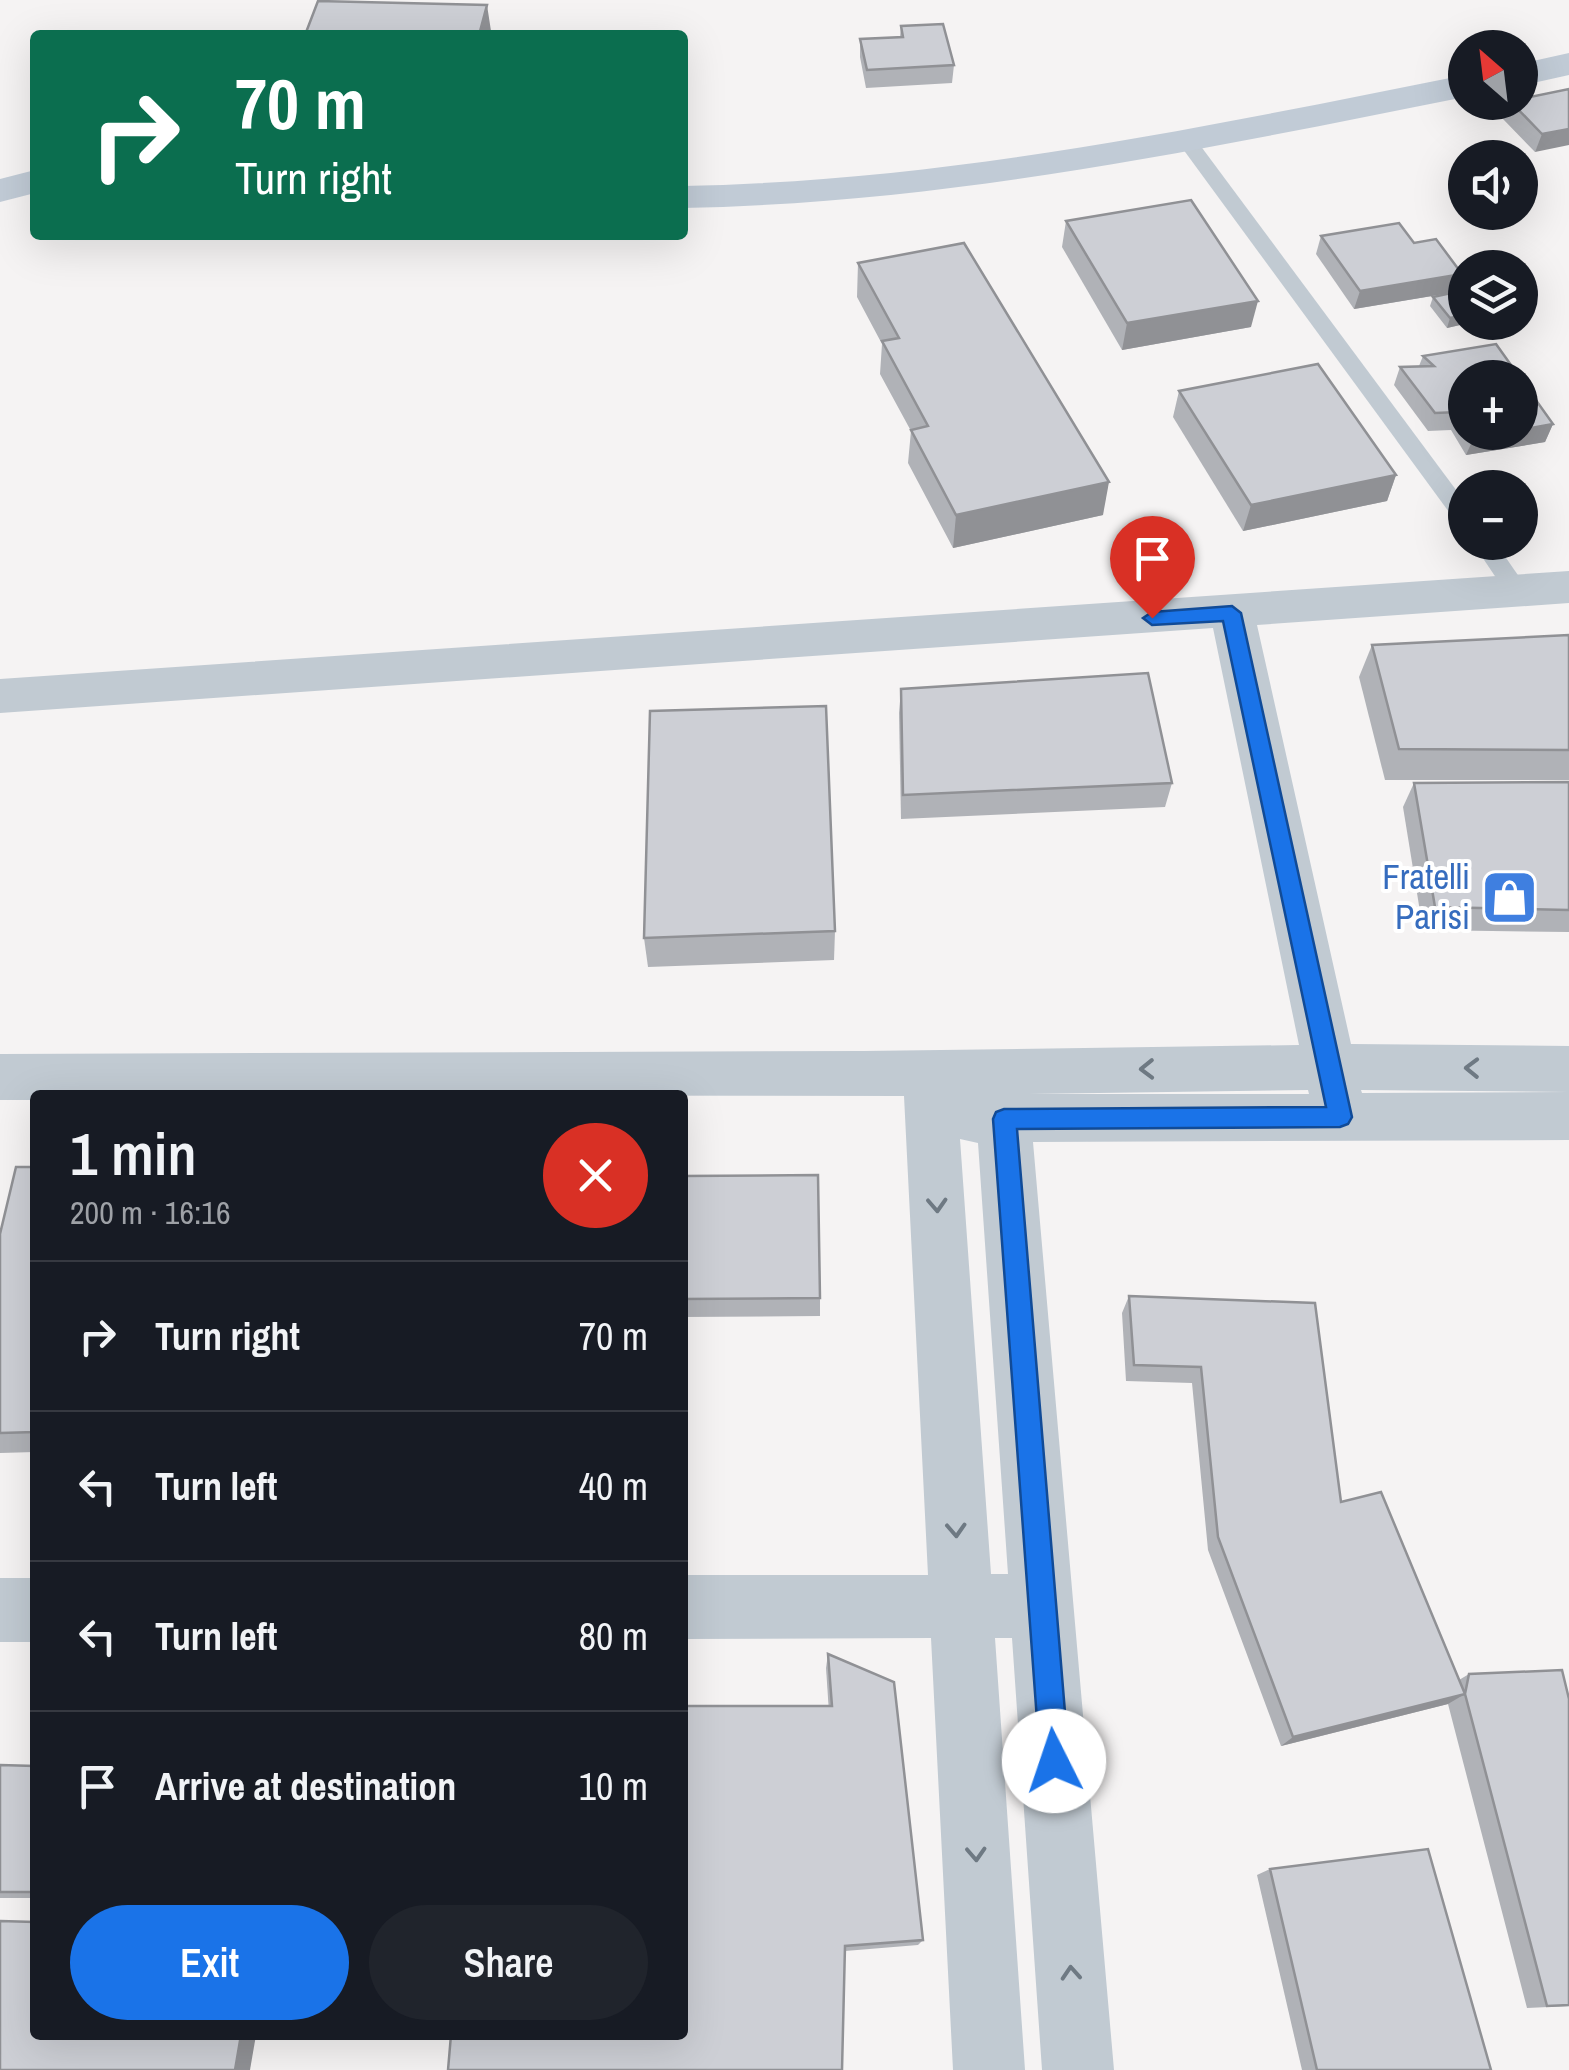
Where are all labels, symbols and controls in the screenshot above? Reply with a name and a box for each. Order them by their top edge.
north arrow [1448,30,1538,120]
map controls [1448,30,1538,560]
text: 70 m [235,57,366,151]
icon: right [70,70,200,200]
button: sound [1448,140,1538,230]
text: Turn right [235,147,392,208]
button: layers [1448,250,1538,340]
button: + [1448,360,1538,450]
button: − [1448,470,1538,560]
pin [1110,516,1195,619]
icon: arrive [1125,531,1180,586]
place label: Fratelli Parisi [1382,853,1470,940]
shop icon: Fratelli Parisi [1479,867,1539,927]
one-way arrow [1463,1057,1478,1079]
one-way arrow [1138,1059,1154,1080]
text: 1 min [70,1113,197,1194]
button: close [543,1123,648,1228]
text: 200 m · 16:16 [70,1191,230,1234]
one-way arrow [926,1198,947,1214]
icon: right [70,1309,125,1364]
text: Turn right [155,1311,300,1362]
text: 70 m [579,1311,648,1362]
icon: left [70,1459,125,1514]
text: Turn left [155,1461,277,1512]
text: 40 m [579,1461,648,1512]
one-way arrow [945,1522,966,1538]
icon: left [70,1609,125,1664]
text: Turn left [155,1611,277,1662]
text: 80 m [579,1611,648,1662]
position arrow [1002,1709,1106,1813]
icon: arrive [70,1759,125,1814]
text: Arrive at destination [155,1761,456,1812]
text: 10 m [579,1761,648,1812]
one-way arrow [965,1846,986,1862]
button: Exit [70,1905,349,2020]
button: Share [369,1905,648,2020]
one-way arrow [1060,1964,1082,1980]

